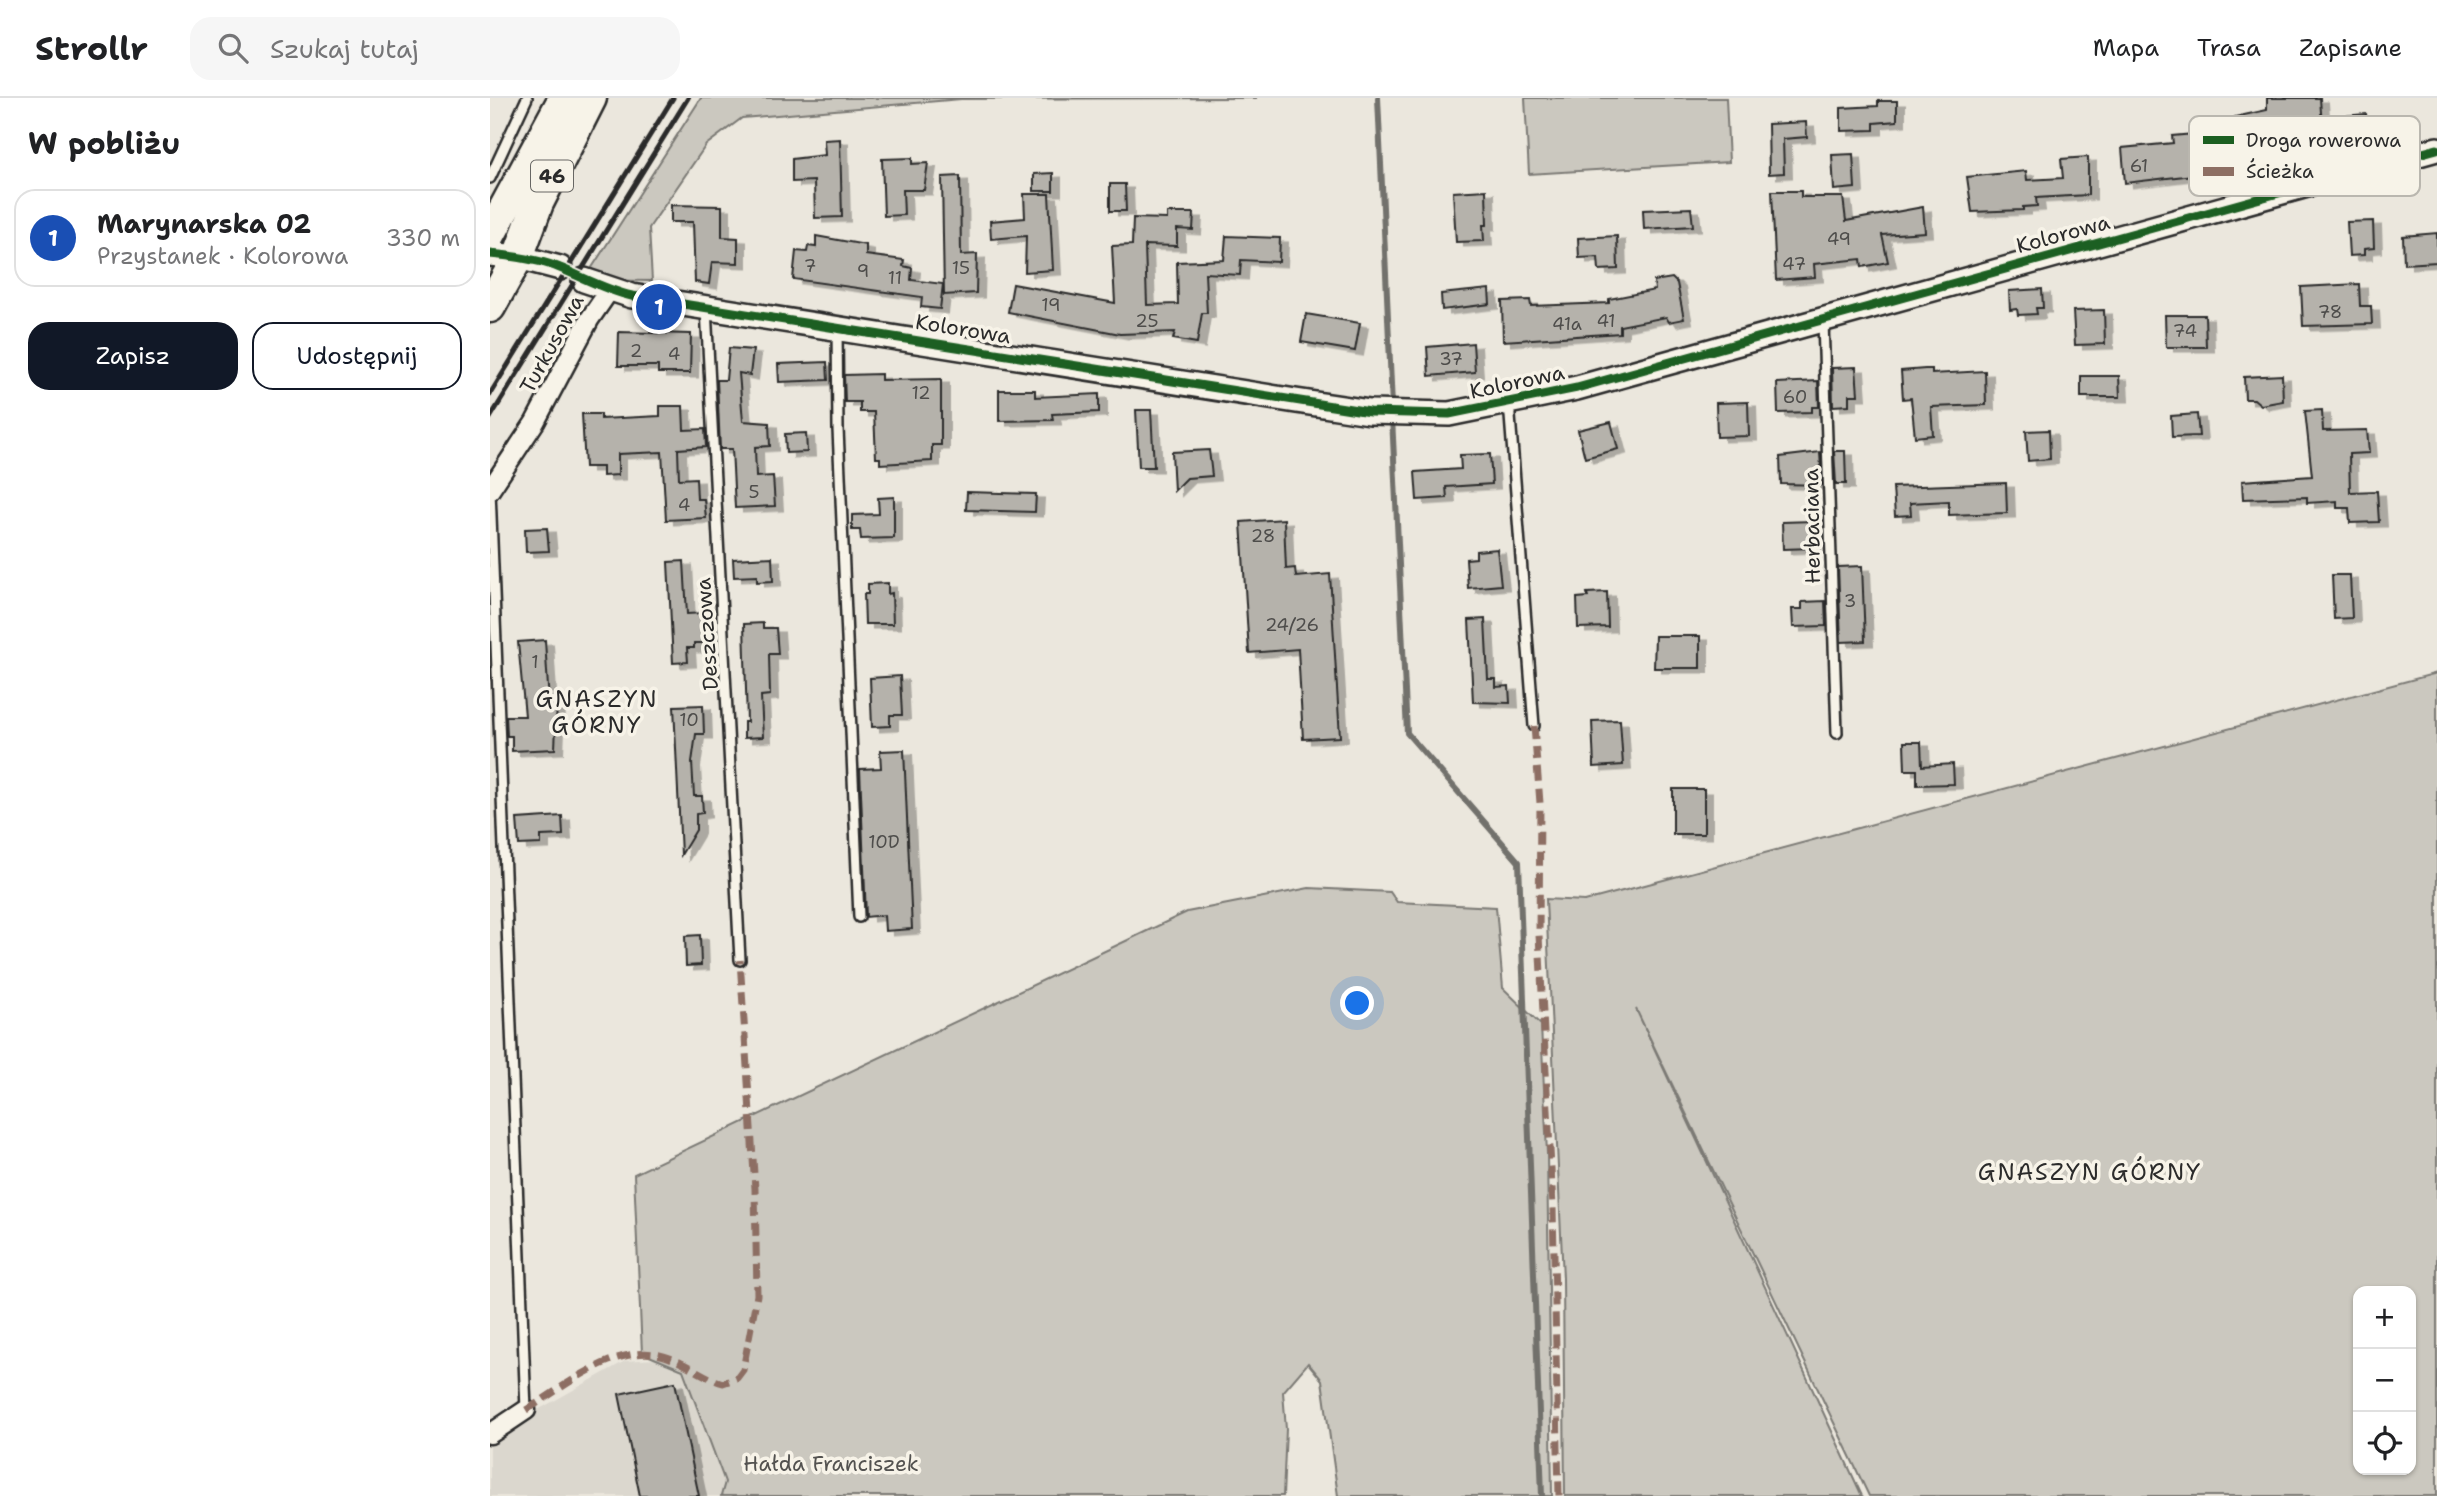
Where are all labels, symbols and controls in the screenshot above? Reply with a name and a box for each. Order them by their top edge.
search box [190,17,680,80]
text: Strollr [35,26,148,71]
icon: search [214,29,252,67]
text: Szukaj tutaj [270,31,419,66]
text: Mapa [2093,32,2159,64]
text: Trasa [2197,32,2261,64]
text: Zapisane [2299,32,2402,64]
legend [2189,116,2420,196]
text: W pobliżu [28,123,180,164]
text: Droga rowerowa [2246,128,2401,153]
house number: 61 [2130,154,2148,178]
text: Ścieżka [2246,158,2314,184]
road number: 46 [531,160,573,192]
text: Marynarska 02 [97,206,311,241]
street label: Kolorowa [2013,208,2113,260]
text: 1 [48,223,58,253]
text: 330 m [386,223,460,253]
house number: 49 [1827,227,1851,251]
text: Przystanek · Kolorowa [97,241,348,271]
house number: 47 [1782,252,1806,276]
house number: 7 [804,254,816,278]
house number: 15 [952,256,970,280]
house number: 9 [857,259,869,283]
house number: 11 [888,266,902,290]
pin: 1 [636,281,682,333]
street label: Turkusowa [513,290,591,398]
house number: 19 [1041,293,1061,317]
house number: 78 [2318,300,2342,324]
street label: Kolorowa [913,308,1013,350]
house number: 25 [1135,309,1159,333]
house number: 41 [1596,309,1616,333]
house number: 41a [1552,312,1582,336]
house number: 74 [2173,319,2197,343]
button: Zapisz [28,322,238,390]
button: Udostępnij [252,322,462,390]
house number: 2 [630,339,642,363]
house number: 4 [668,342,680,366]
house number: 37 [1439,347,1463,371]
street label: Kolorowa [1467,358,1567,406]
house number: 12 [911,381,931,405]
house number: 60 [1783,385,1807,409]
street label: Herbaciana [1797,468,1827,584]
house number: 5 [748,480,760,504]
house number: 4 [678,493,690,517]
house number: 28 [1251,524,1275,548]
street label: Deszczowa [689,577,725,691]
house number: 3 [1844,589,1856,613]
house number: 24/26 [1265,613,1319,637]
house number: 1 [531,650,539,674]
district label: GNASZYN GÓRNY [535,684,659,740]
house number: 10 [679,708,699,732]
house number: 10D [868,830,900,854]
your location [1340,986,1374,1020]
district label: GNASZYN GÓRNY [1978,1156,2202,1187]
map controls [2353,1286,2416,1475]
button: + [2353,1286,2416,1349]
button: − [2353,1349,2416,1412]
button: locate [2353,1412,2416,1475]
park label: Hałda Franciszek [743,1450,919,1478]

